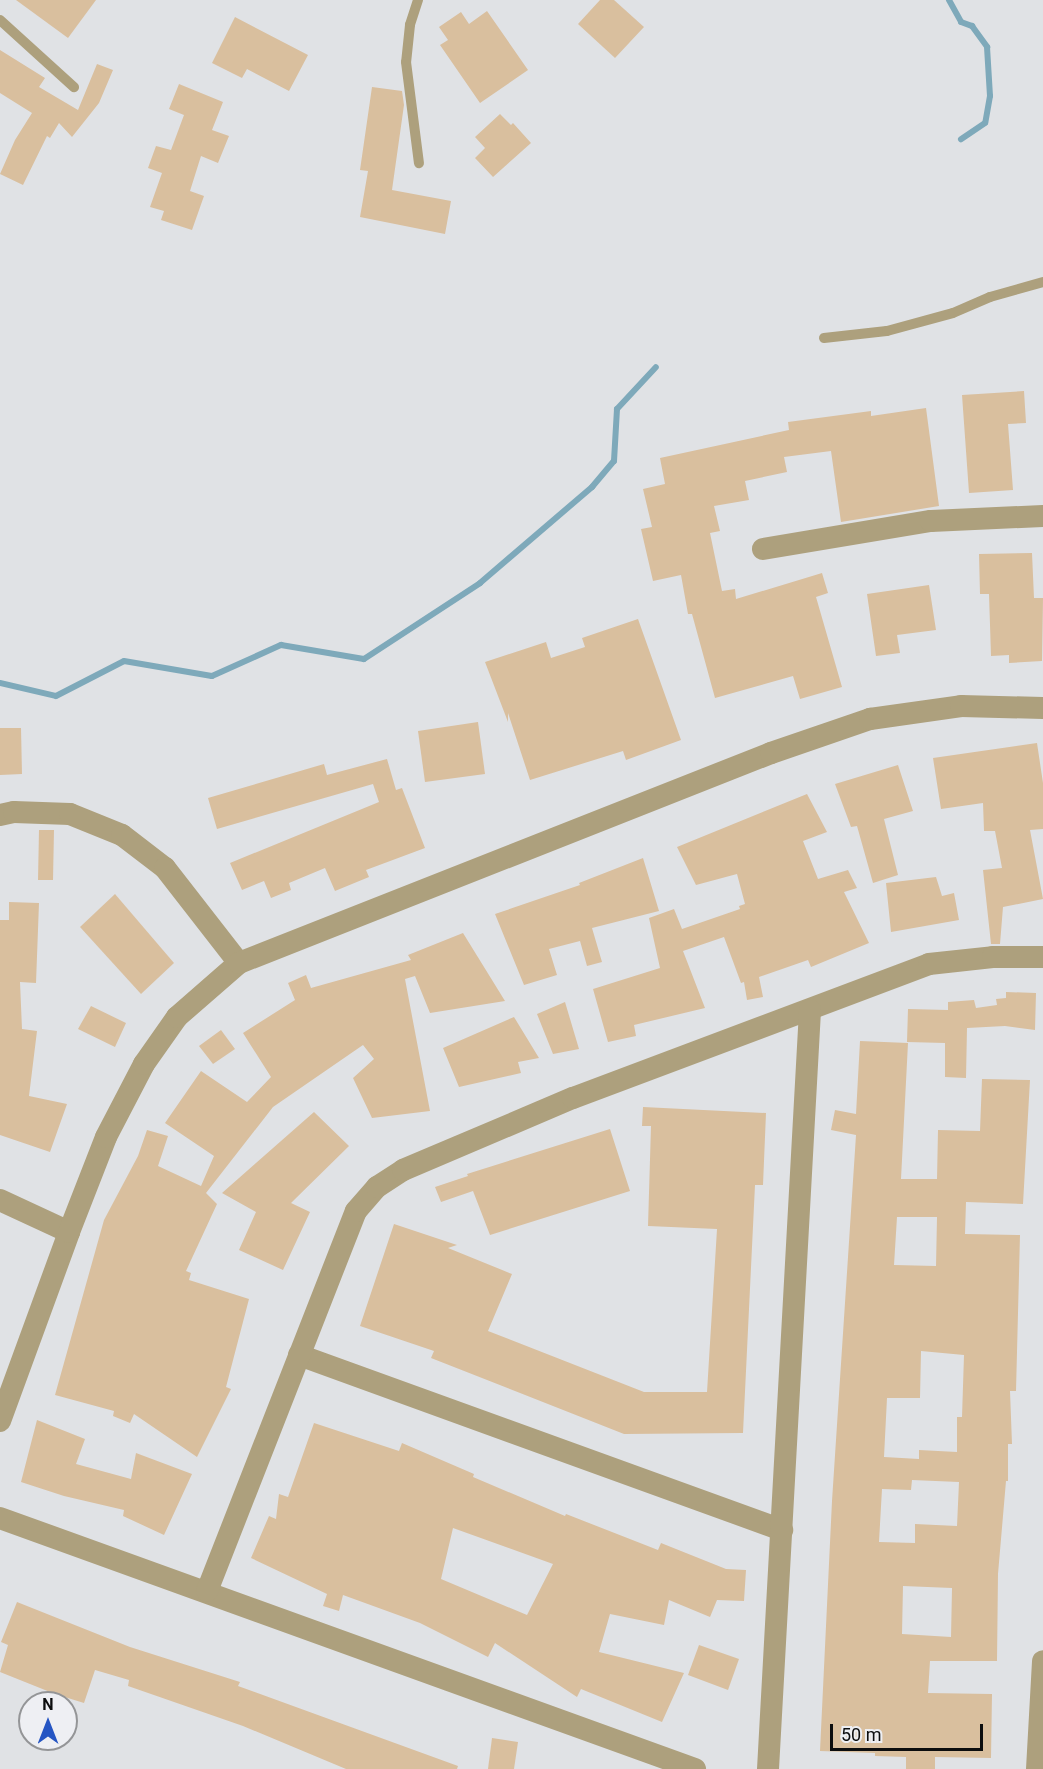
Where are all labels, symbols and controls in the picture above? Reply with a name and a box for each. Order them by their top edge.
north arrow [18,1691,78,1751]
text: N [42,1695,54,1714]
scale bar [833,1712,986,1750]
text: 50 m [841,1724,881,1745]

